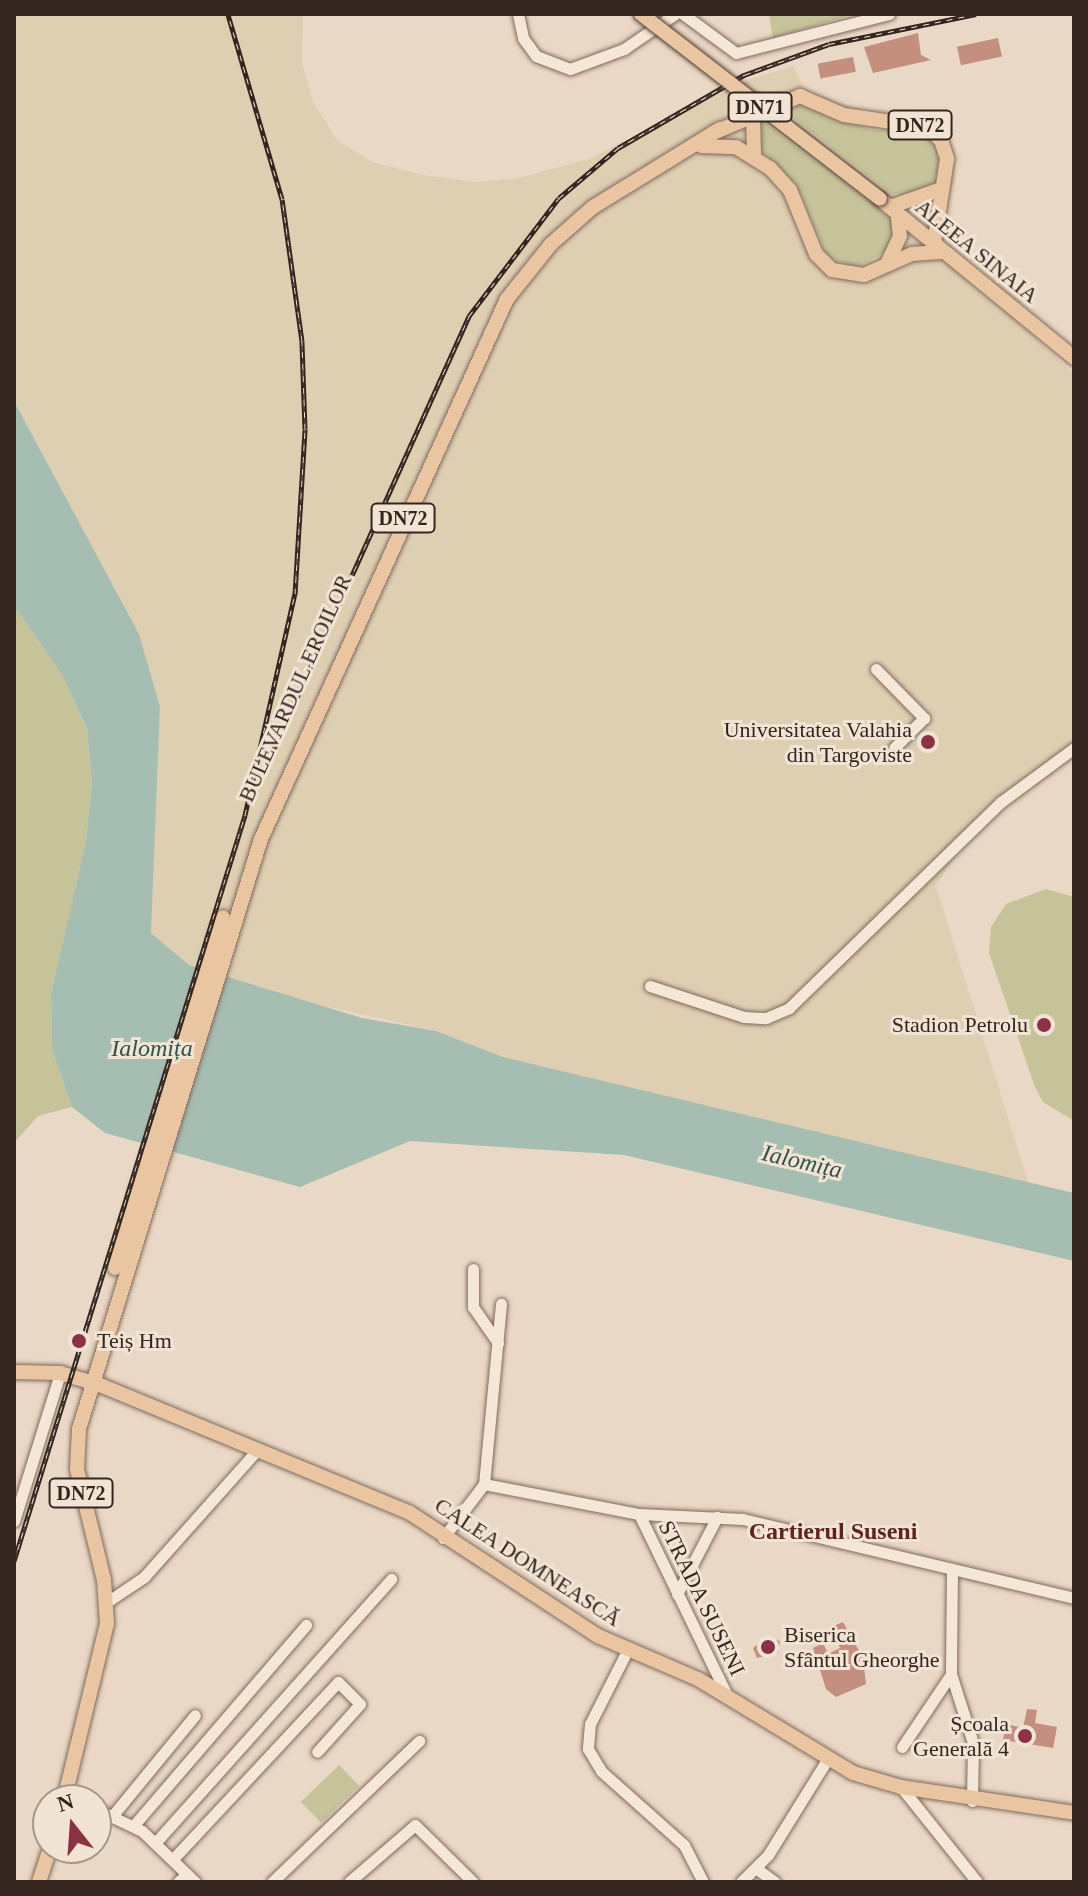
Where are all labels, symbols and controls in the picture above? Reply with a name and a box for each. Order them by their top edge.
road number: DN71 [726,91,794,123]
road number: DN72 [886,109,954,141]
street label: ALEEA SINAIA [910,193,1044,309]
road number: DN72 [369,502,437,534]
street label: BULEVARDUL EROILOR [233,570,357,806]
place label: Universitatea Valahia din Targoviste [723,716,912,768]
marker: Universitatea Valahia din Targoviste [919,733,937,751]
place label: Stadion Petrolu [892,1012,1028,1038]
marker: Stadion Petrolu [1035,1016,1053,1034]
water label: Ialomița [111,1035,193,1063]
water label: Ialomița [759,1139,845,1185]
place label: Teiș Hm [97,1328,172,1354]
marker: Teiș Hm [68,1330,90,1352]
road number: DN72 [47,1477,115,1509]
street label: CALEA DOMNEASCĂ [429,1492,627,1632]
street label: STRADA SUSENI [653,1516,751,1680]
district label: Cartierul Suseni [749,1518,917,1546]
place label: Biserica Sfântul Gheorghe [784,1621,939,1672]
marker: Biserica Sfântul Gheorghe [759,1638,777,1656]
place label: Școala Generală 4 [913,1710,1009,1762]
marker: Școala Generală 4 [1016,1727,1034,1745]
north arrow [32,1784,112,1864]
text: N [54,1788,77,1817]

